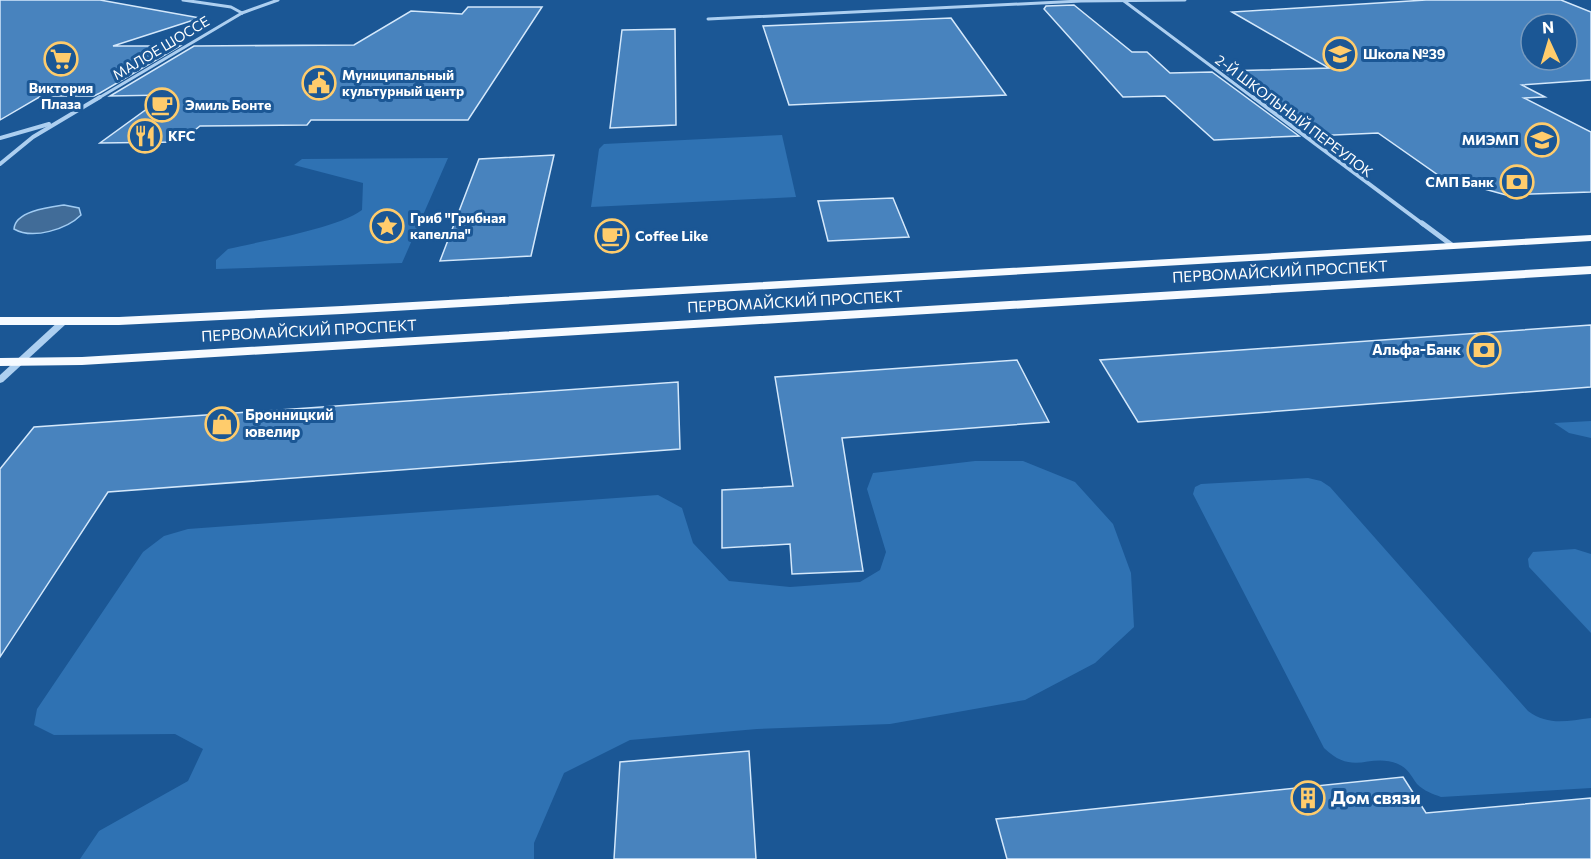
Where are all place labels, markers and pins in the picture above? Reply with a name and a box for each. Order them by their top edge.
school or university icon: Школа №39 [1322,36,1358,72]
supermarket icon: Виктория Плаза [43,41,79,77]
place label: Школа №39 [1363,45,1446,62]
public building icon: Муниципальный культурный центр [301,65,337,101]
place label: Муниципальный культурный центр [342,66,464,99]
place label: Виктория Плаза [29,79,93,112]
cafe icon: Эмиль Бонте [144,87,180,123]
place label: Эмиль Бонте [185,96,271,113]
restaurant icon: KFC [127,118,163,154]
school or university icon: МИЭМП [1524,122,1560,158]
place label: KFC [168,127,195,144]
place label: МИЭМП [1462,131,1519,148]
bank icon: СМП Банк [1499,164,1535,200]
place label: СМП Банк [1425,173,1494,190]
place icon: Гриб "Грибная капелла" [369,208,405,244]
place label: Гриб "Грибная капелла" [410,209,506,242]
cafe icon: Coffee Like [594,218,630,254]
place label: Coffee Like [635,227,708,244]
bank icon: Альфа-Банк [1466,332,1502,368]
place label: Альфа-Банк [1372,340,1461,358]
place label: Бронницкий ювелир [245,405,334,440]
shop icon: Бронницкий ювелир [204,406,240,442]
building icon: Дом связи [1290,780,1326,816]
place label: Дом связи [1331,786,1421,808]

